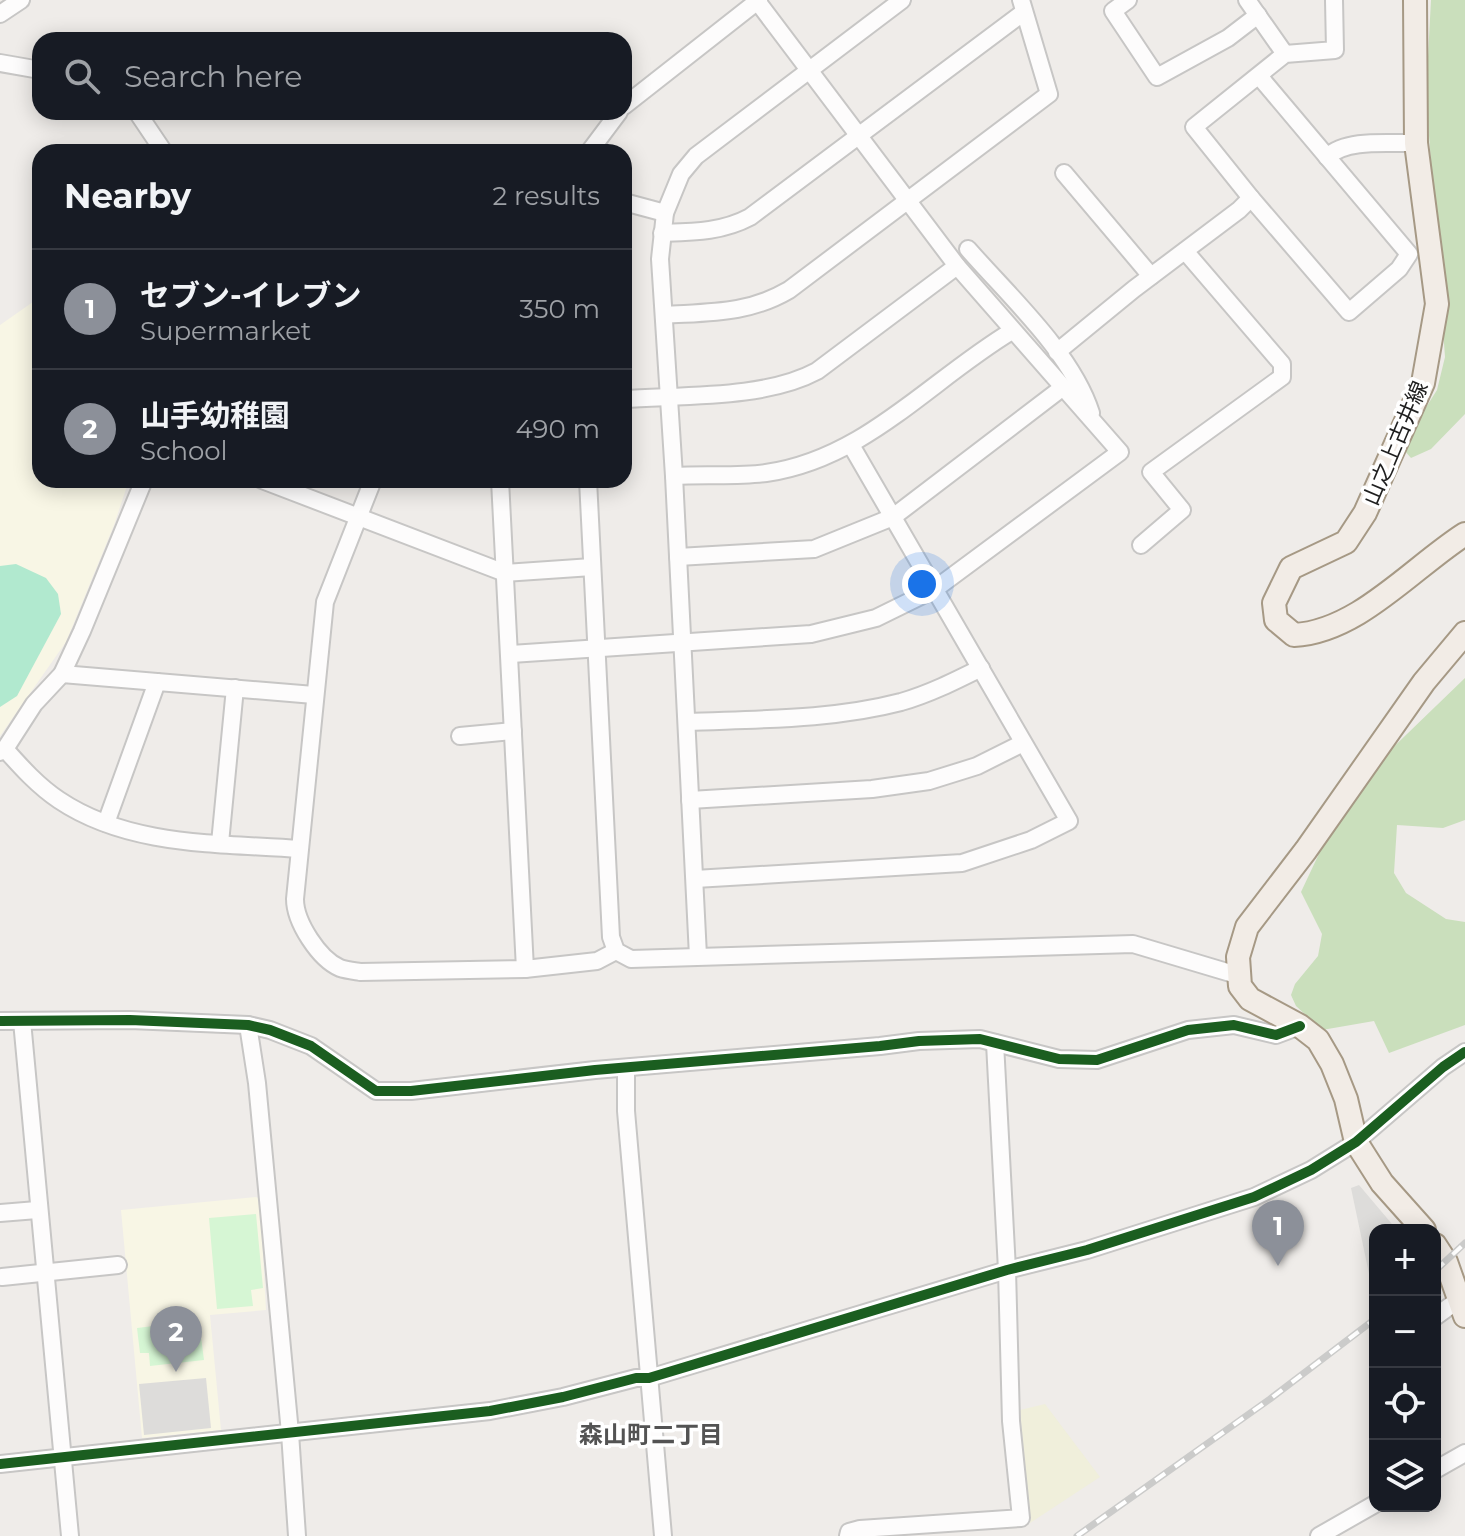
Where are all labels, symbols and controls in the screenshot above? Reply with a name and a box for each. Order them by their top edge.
search box [32,32,632,120]
icon: search [60,54,104,98]
text: Search here [124,58,302,95]
text: Nearby [64,175,191,217]
text: 2 results [492,180,600,212]
text: セブン-イレブン [140,277,362,314]
text: 1 [85,293,95,325]
text: 350 m [519,293,600,325]
text: Supermarket [140,315,311,347]
street label: 山之上古井線 [1357,377,1434,509]
text: 山手幼稚園 [140,397,290,434]
text: 2 [82,413,98,445]
text: 490 m [516,413,600,445]
text: School [140,435,228,467]
your location [902,564,942,604]
pin: 1 [1252,1200,1304,1266]
map controls [1369,1224,1441,1512]
button: + [1369,1224,1441,1296]
button: − [1369,1296,1441,1368]
pin: 2 [150,1306,202,1372]
button: locate [1369,1368,1441,1440]
district label: 森山町二丁目 [579,1420,723,1449]
button: layers [1369,1440,1441,1512]

